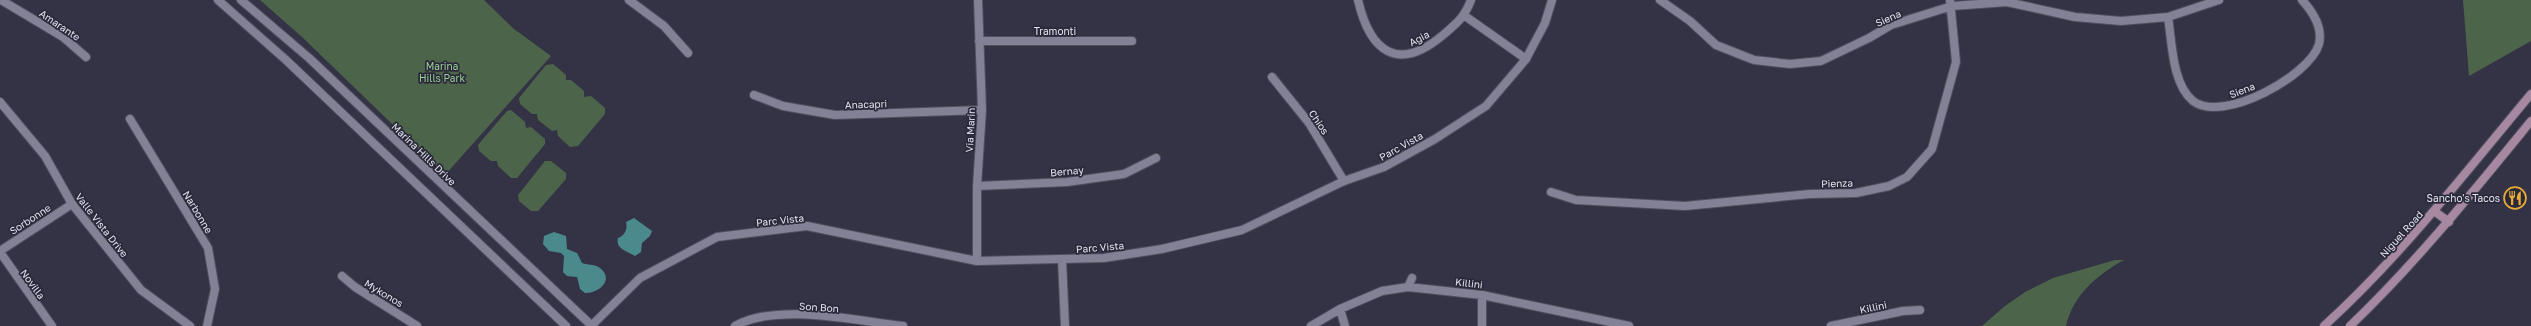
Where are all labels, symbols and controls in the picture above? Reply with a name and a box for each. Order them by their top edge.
street label: Amarante [37,7,83,43]
street label: Siena [1873,7,1903,29]
street label: Tramonti [1034,25,1076,37]
street label: Agia [1407,28,1431,48]
park label: Marina Hills Park [419,60,465,84]
street label: Siena [2227,80,2257,100]
street label: Anacapri [845,97,887,111]
street label: Via Marin [963,107,977,153]
street label: Chios [1306,107,1332,137]
street label: Marina Hills Drive [389,120,459,188]
street label: Parc Vista [1377,129,1425,163]
street label: Bernay [1050,164,1085,178]
street label: Pienza [1821,176,1853,190]
restaurant icon: Sancho's Tacos [2502,185,2528,211]
street label: Narbonne [181,189,215,236]
street label: Valle Vista Drive [73,191,131,260]
place label: Sancho's Tacos [2427,192,2500,204]
street label: Sorbonne [7,201,53,237]
street label: Niguel Road [2377,208,2425,260]
street label: Parc Vista [755,212,805,228]
street label: Parc Vista [1075,239,1125,255]
street label: Novilla [18,267,48,301]
street label: Killini [1455,275,1483,291]
street label: Mykonos [362,277,406,309]
street label: Killini [1858,298,1888,316]
street label: Son Bon [799,300,839,314]

